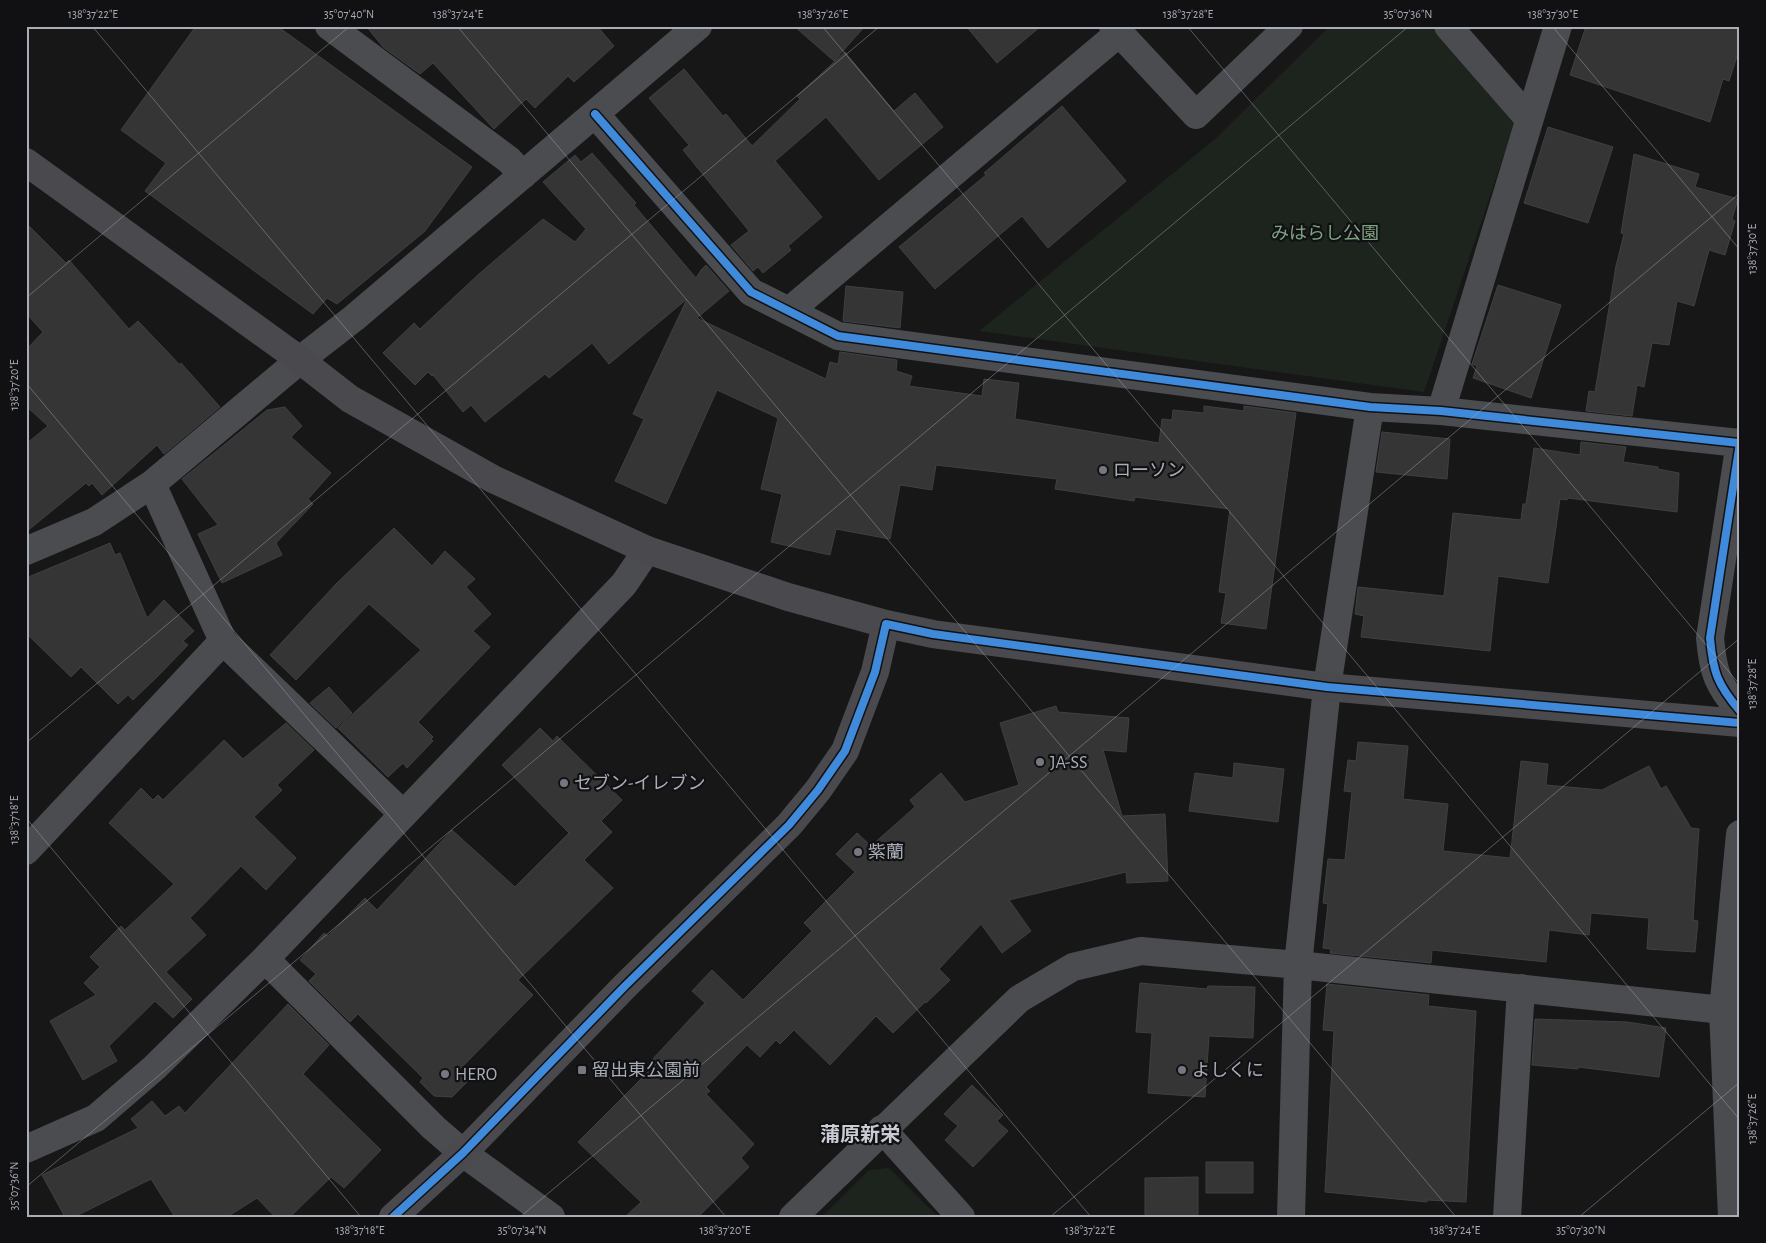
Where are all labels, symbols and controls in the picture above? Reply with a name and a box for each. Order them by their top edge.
text: 138°37'22"E [68,8,118,20]
text: 35°07'40"N [324,8,374,20]
text: 138°37'24"E [433,8,484,20]
text: 138°37'26"E [798,8,848,20]
text: 138°37'28"E [1163,8,1213,20]
text: 35°07'36"N [1384,8,1432,20]
text: 138°37'30"E [1528,8,1579,20]
text: 138°37'30"E [1746,223,1758,274]
park label: みはらし公園 [1271,224,1379,243]
text: 138°37'20"E [8,359,20,411]
place label: ローソン [1113,462,1185,480]
marker: ローソン [1097,464,1109,476]
text: 138°37'28"E [1746,659,1758,709]
place label: JA-SS [1050,754,1088,772]
marker: JA-SS [1034,756,1046,768]
place label: セブン-イレブン [574,773,706,793]
marker: セブン-イレブン [558,777,570,789]
text: 138°37'18"E [8,795,20,845]
place label: 紫蘭 [868,843,904,862]
marker: 紫蘭 [852,846,864,858]
place label: 留出東公園前 [592,1060,700,1080]
place label: よしくに [1192,1061,1264,1080]
marker: 留出東公園前 [576,1064,588,1076]
marker: よしくに [1176,1064,1188,1076]
place label: HERO [455,1066,497,1084]
marker: HERO [439,1068,451,1080]
text: 138°37'26"E [1746,1094,1758,1144]
district label: 蒲原新栄 [820,1124,900,1145]
text: 35°07'36"N [8,1162,20,1210]
text: 138°37'18"E [335,1224,385,1236]
text: 35°07'34"N [497,1224,547,1236]
text: 138°37'20"E [699,1224,751,1236]
text: 138°37'22"E [1065,1224,1115,1236]
text: 138°37'24"E [1430,1224,1481,1236]
text: 35°07'30"N [1556,1224,1606,1236]

